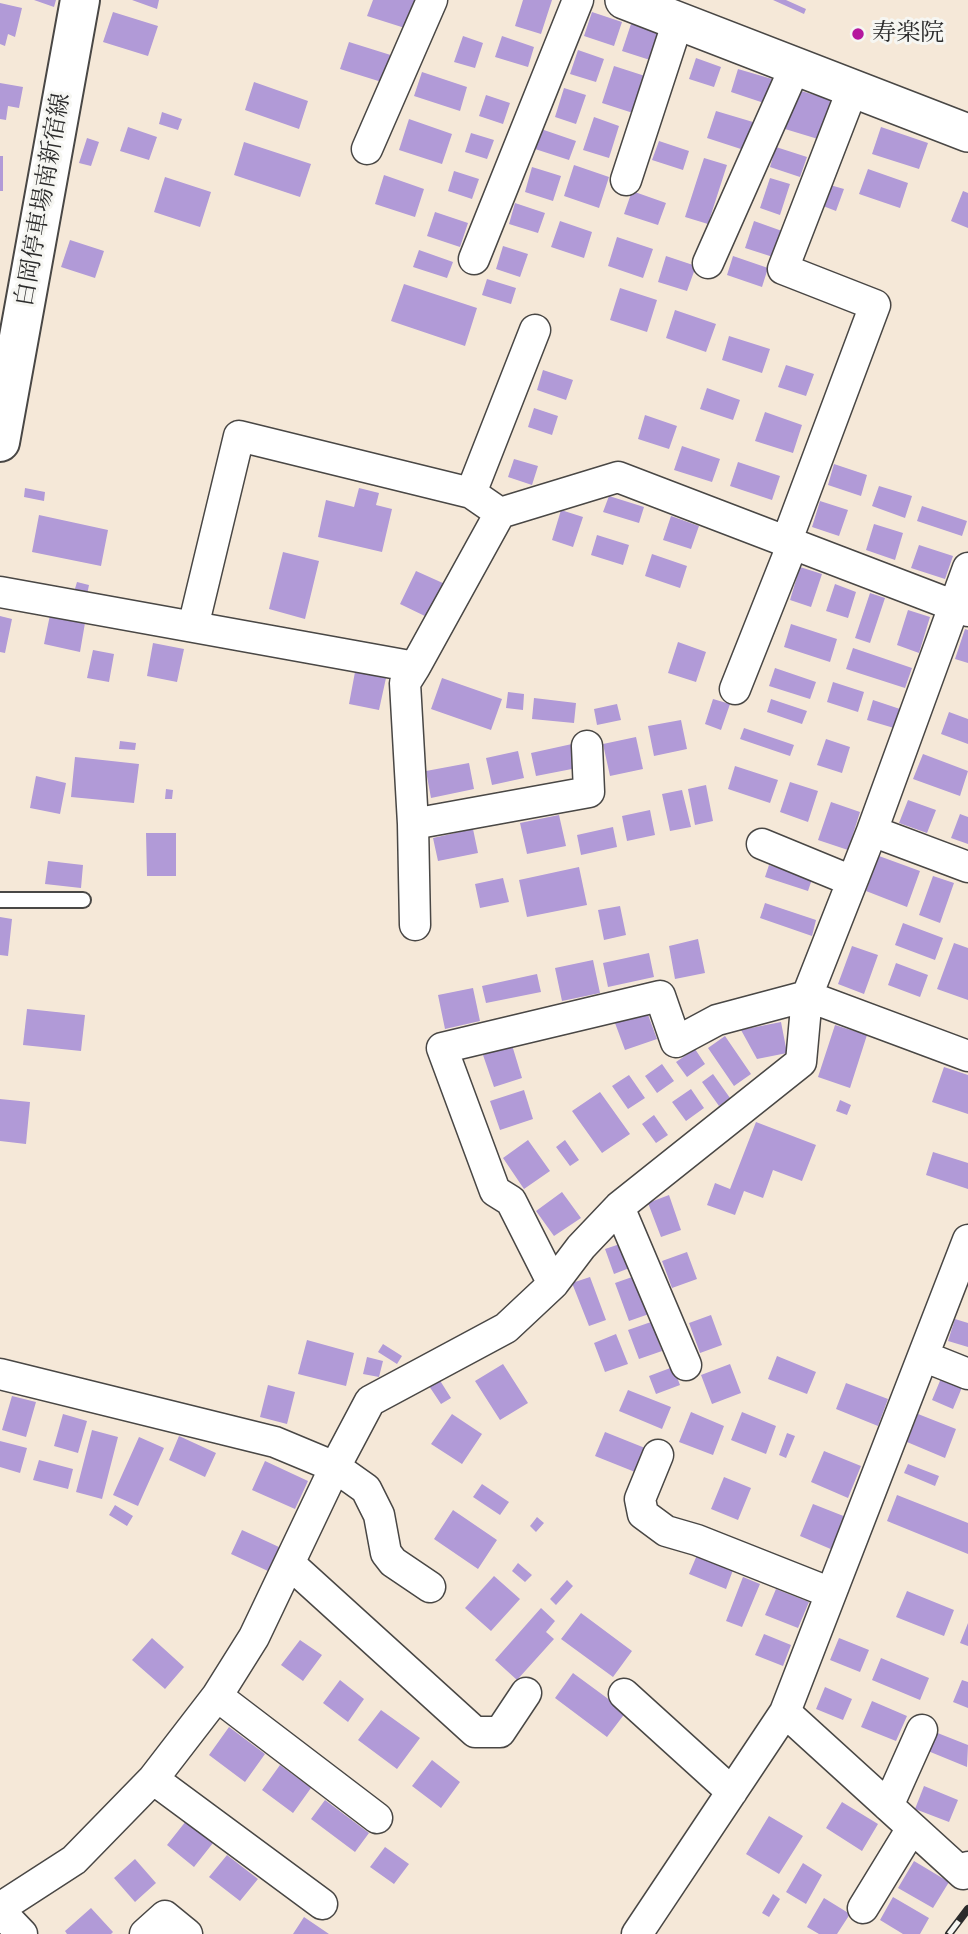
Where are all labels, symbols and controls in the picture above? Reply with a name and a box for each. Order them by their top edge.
place label: 寿楽院 [872,20,944,48]
marker: 寿楽院 [850,26,866,42]
street label: 白岡停車場南新宿線 [11,91,77,309]

